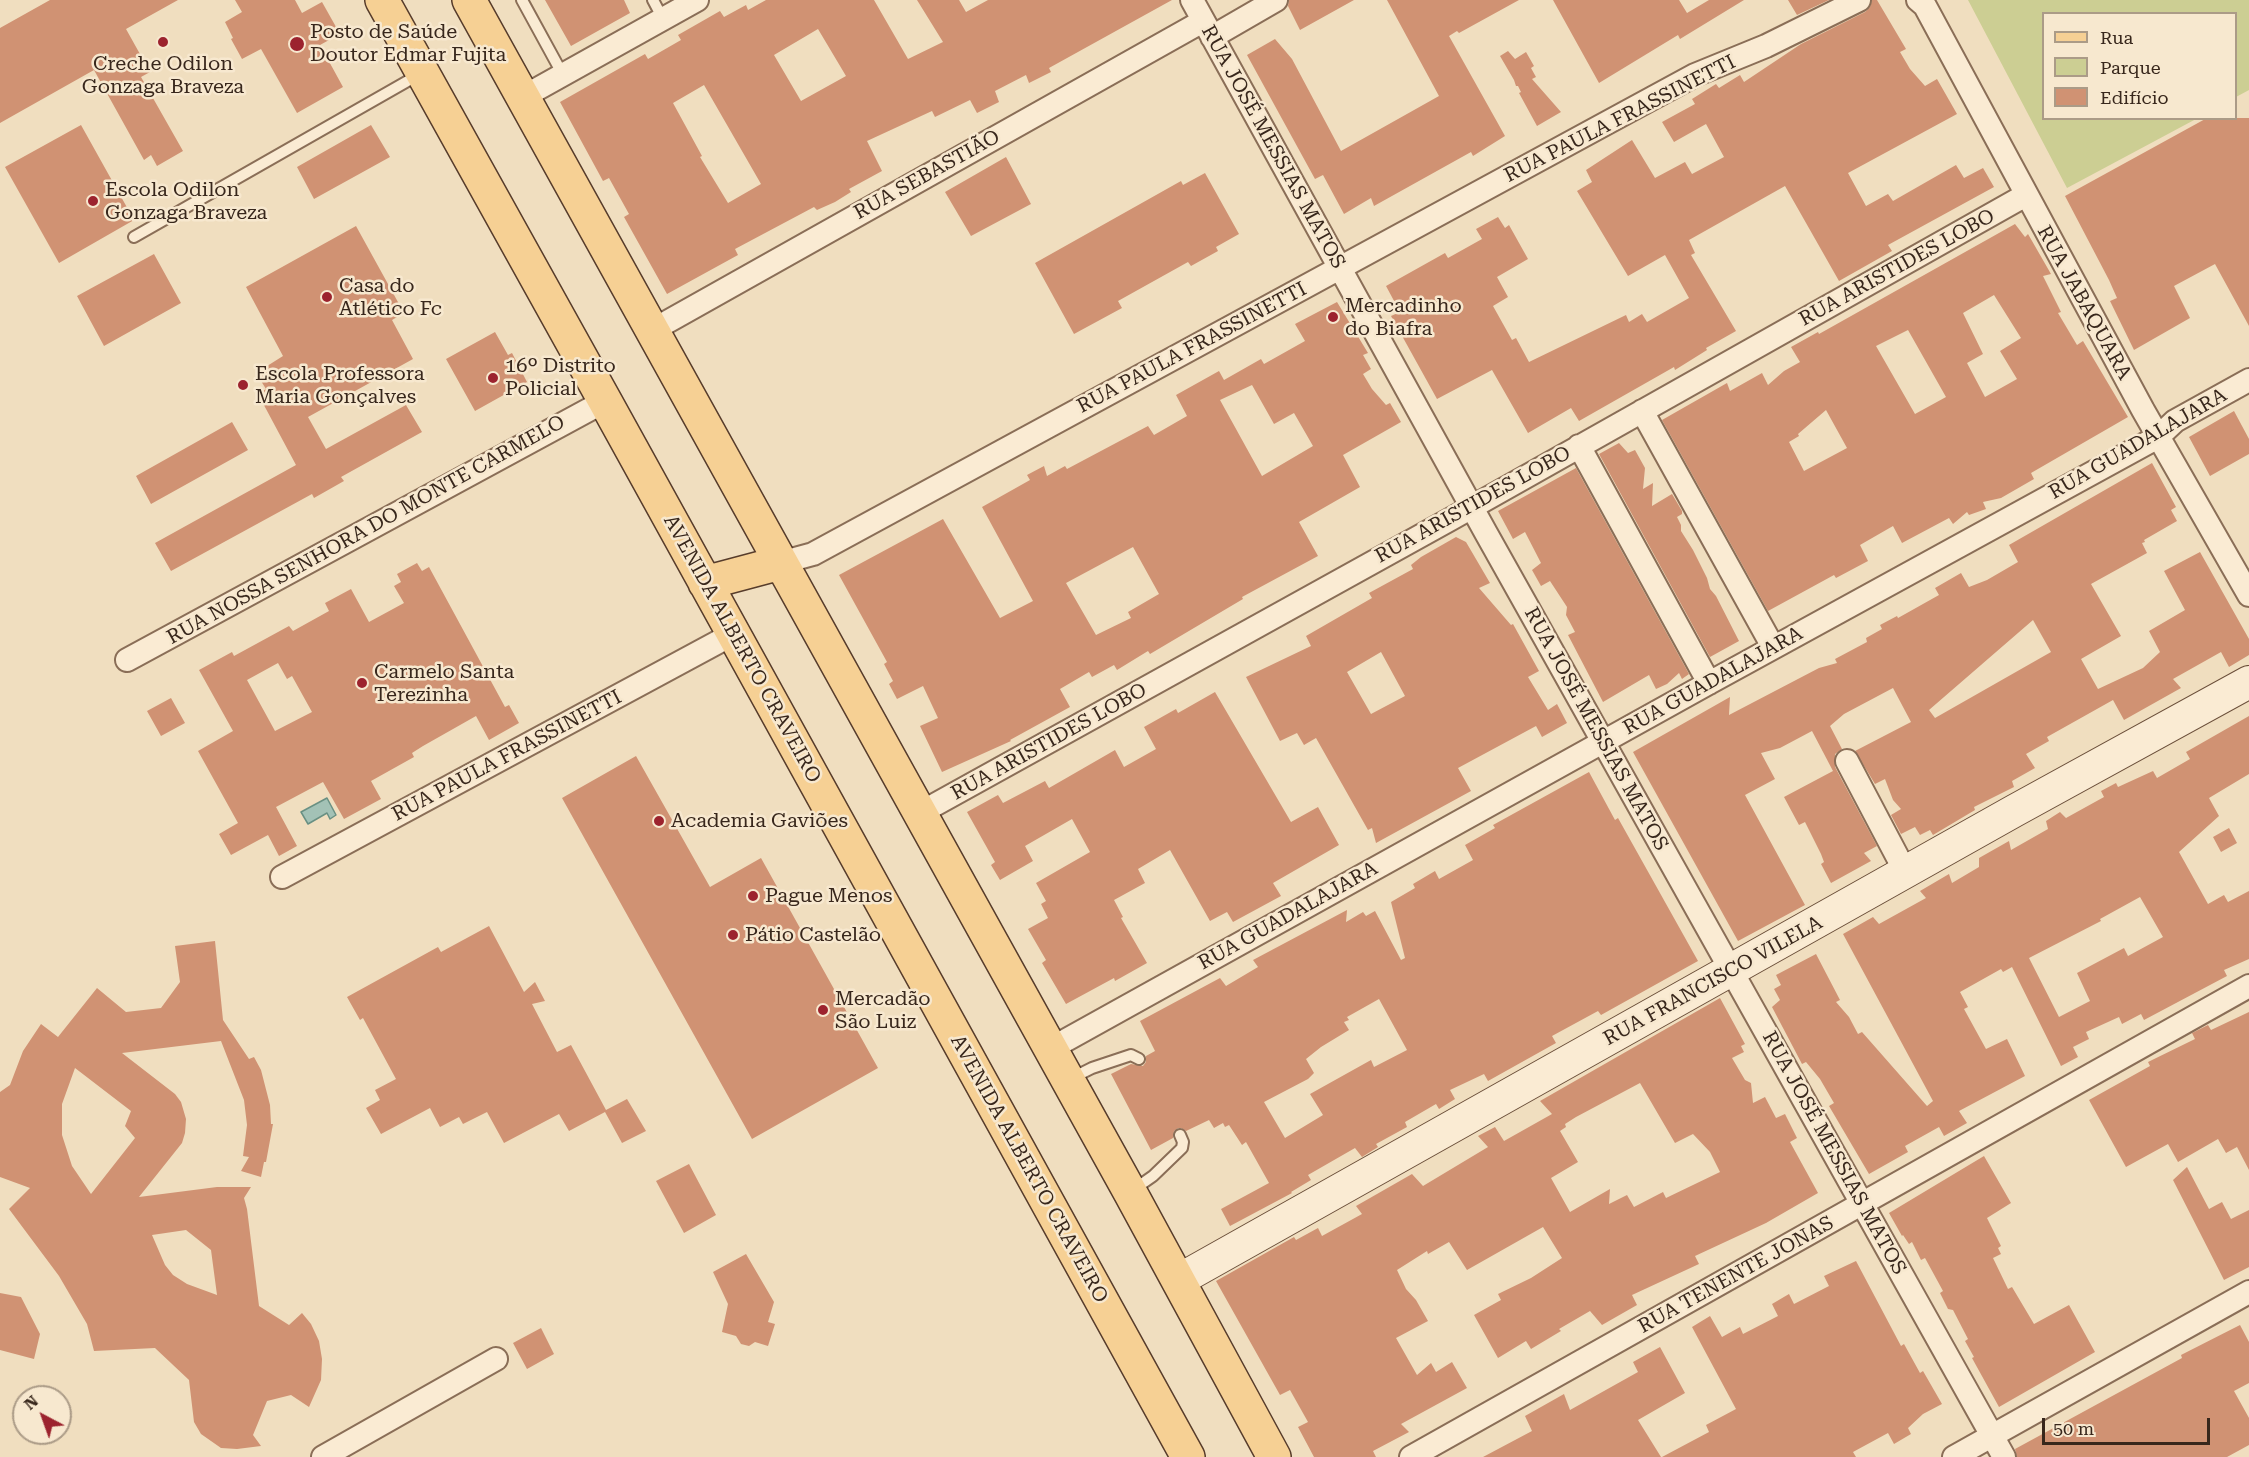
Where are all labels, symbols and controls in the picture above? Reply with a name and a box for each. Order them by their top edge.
legend [2042,12,2237,120]
place label: Posto de Saúde Doutor Edmar Fujita [310,20,506,67]
street label: RUA JOSÉ MESSIAS MATOS [1196,21,1350,273]
text: Rua [2100,27,2133,48]
marker: Creche Odilon Gonzaga Braveza [156,35,170,49]
marker: Posto de Saúde Doutor Edmar Fujita [288,35,306,53]
street label: RUA PAULA FRASSINETTI [1500,50,1740,188]
place label: Creche Odilon Gonzaga Braveza [82,52,244,99]
text: Parque [2100,57,2161,78]
text: Edifício [2100,87,2168,108]
street label: RUA SEBASTIÃO [850,125,1004,225]
place label: Escola Odilon Gonzaga Braveza [105,178,267,225]
marker: Escola Odilon Gonzaga Braveza [86,194,100,208]
street label: RUA ARISTIDES LOBO [1795,204,1999,332]
street label: RUA JABAQUARA [2032,222,2136,384]
place label: Casa do Atlético Fc [339,274,442,321]
street label: RUA PAULA FRASSINETTI [1073,277,1311,419]
marker: Casa do Atlético Fc [320,290,334,304]
place label: Mercadinho do Biafra [1345,294,1462,341]
marker: Mercadinho do Biafra [1326,310,1340,324]
place label: 16º Distrito Policial [505,354,616,401]
place label: Escola Professora Maria Gonçalves [255,362,425,409]
marker: 16º Distrito Policial [486,371,500,385]
marker: Escola Professora Maria Gonçalves [236,378,250,392]
street label: RUA GUADALAJARA [2045,383,2231,505]
street label: RUA NOSSA SENHORA DO MONTE CARMELO [163,410,569,650]
street label: RUA ARISTIDES LOBO [1371,441,1575,569]
street label: AVENIDA ALBERTO CRAVEIRO [658,511,826,787]
street label: RUA JOSÉ MESSIAS MATOS [1519,603,1673,855]
street label: RUA GUADALAJARA [1619,622,1807,740]
place label: Carmelo Santa Terezinha [374,660,514,707]
marker: Carmelo Santa Terezinha [355,676,369,690]
street label: RUA ARISTIDES LOBO [947,678,1151,806]
street label: RUA PAULA FRASSINETTI [388,685,626,827]
place label: Academia Gaviões [671,809,848,833]
marker: Academia Gaviões [652,814,666,828]
street label: RUA GUADALAJARA [1194,857,1382,975]
place label: Pague Menos [765,884,893,908]
marker: Pague Menos [746,889,760,903]
street label: RUA FRANCISCO VILELA [1599,911,1827,1051]
place label: Pátio Castelão [745,923,881,947]
marker: Pátio Castelão [726,928,740,942]
place label: Mercadão São Luiz [835,987,930,1034]
marker: Mercadão São Luiz [816,1003,830,1017]
street label: RUA JOSÉ MESSIAS MATOS [1757,1027,1911,1279]
street label: AVENIDA ALBERTO CRAVEIRO [945,1031,1113,1307]
street label: RUA TENENTE JONAS [1634,1211,1838,1339]
north arrow [12,1385,72,1445]
text: N [20,1391,42,1414]
scale bar [2045,1406,2213,1444]
text: 50 m [2053,1418,2094,1439]

